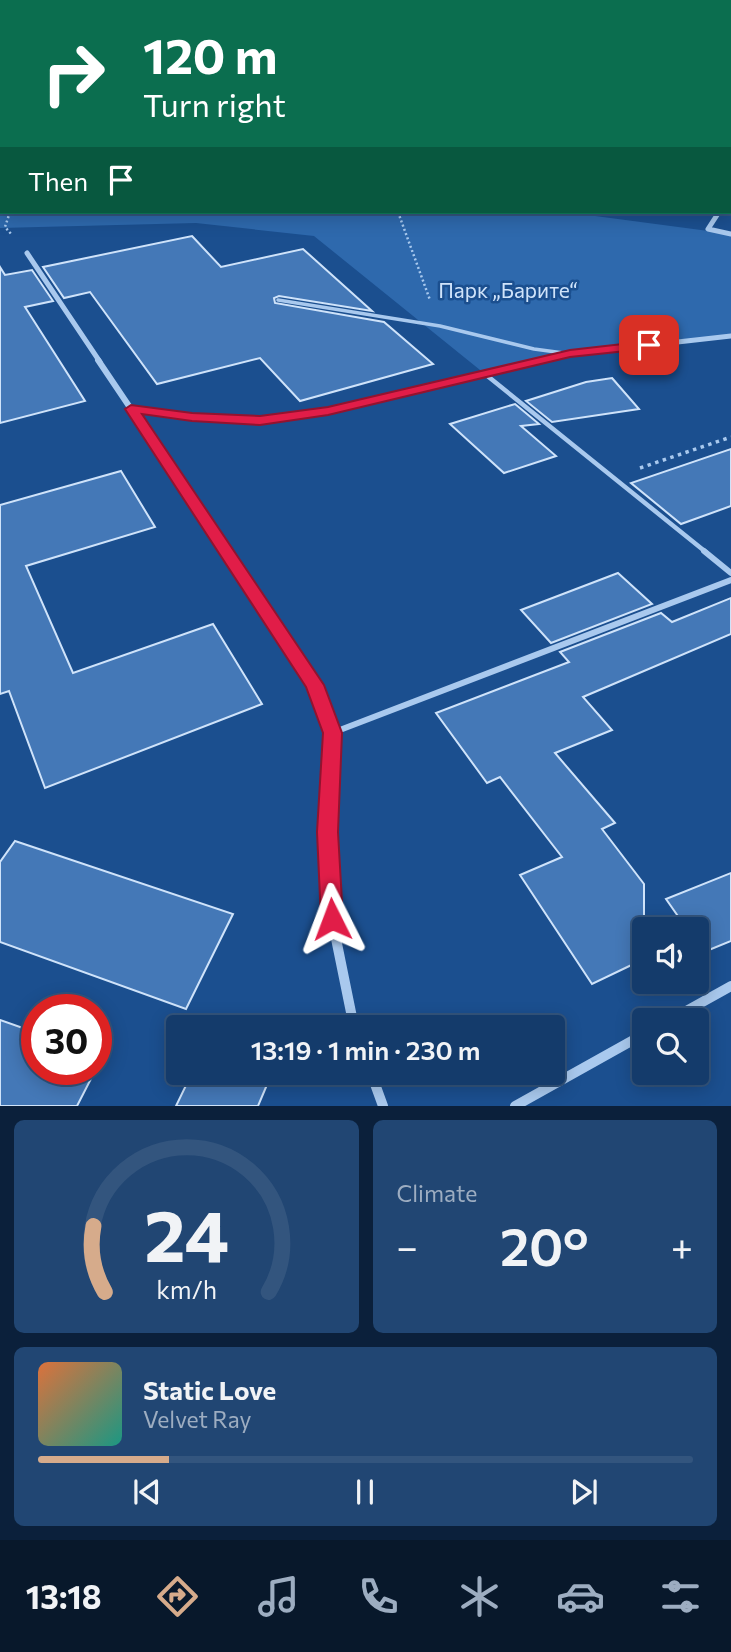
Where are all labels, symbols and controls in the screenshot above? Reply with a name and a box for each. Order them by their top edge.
text: 120 m [143,24,277,84]
icon: right [28,28,119,119]
text: Turn right [143,84,286,124]
icon: arrive [102,161,140,199]
text: Then [28,165,88,196]
park label: Парк „Барите“ [438,277,578,302]
pin [619,315,679,375]
icon: arrive [630,326,668,364]
position arrow [295,882,369,956]
map controls [632,917,709,1085]
button: sound [632,917,709,994]
speed limit sign: 30 [21,994,112,1085]
button: search [632,1008,709,1085]
text: 13:19 · 1 min · 230 m [251,1034,480,1065]
text: Climate [397,1179,478,1207]
text: 24 [144,1189,229,1278]
text: 20° [500,1213,589,1277]
text: − [397,1222,418,1269]
text: + [671,1222,693,1269]
text: km/h [156,1274,217,1304]
text: Static Love [143,1374,276,1405]
text: Velvet Ray [143,1405,251,1433]
icon: previous [128,1473,166,1511]
icon: pause [346,1473,384,1511]
icon: next [565,1473,603,1511]
icon: directions [153,1572,202,1621]
icon: music [254,1572,303,1621]
icon: phone [354,1572,403,1621]
icon: climate [455,1572,504,1621]
icon: car [556,1572,605,1621]
icon: filters [656,1572,705,1621]
text: 13:18 [26,1576,102,1616]

